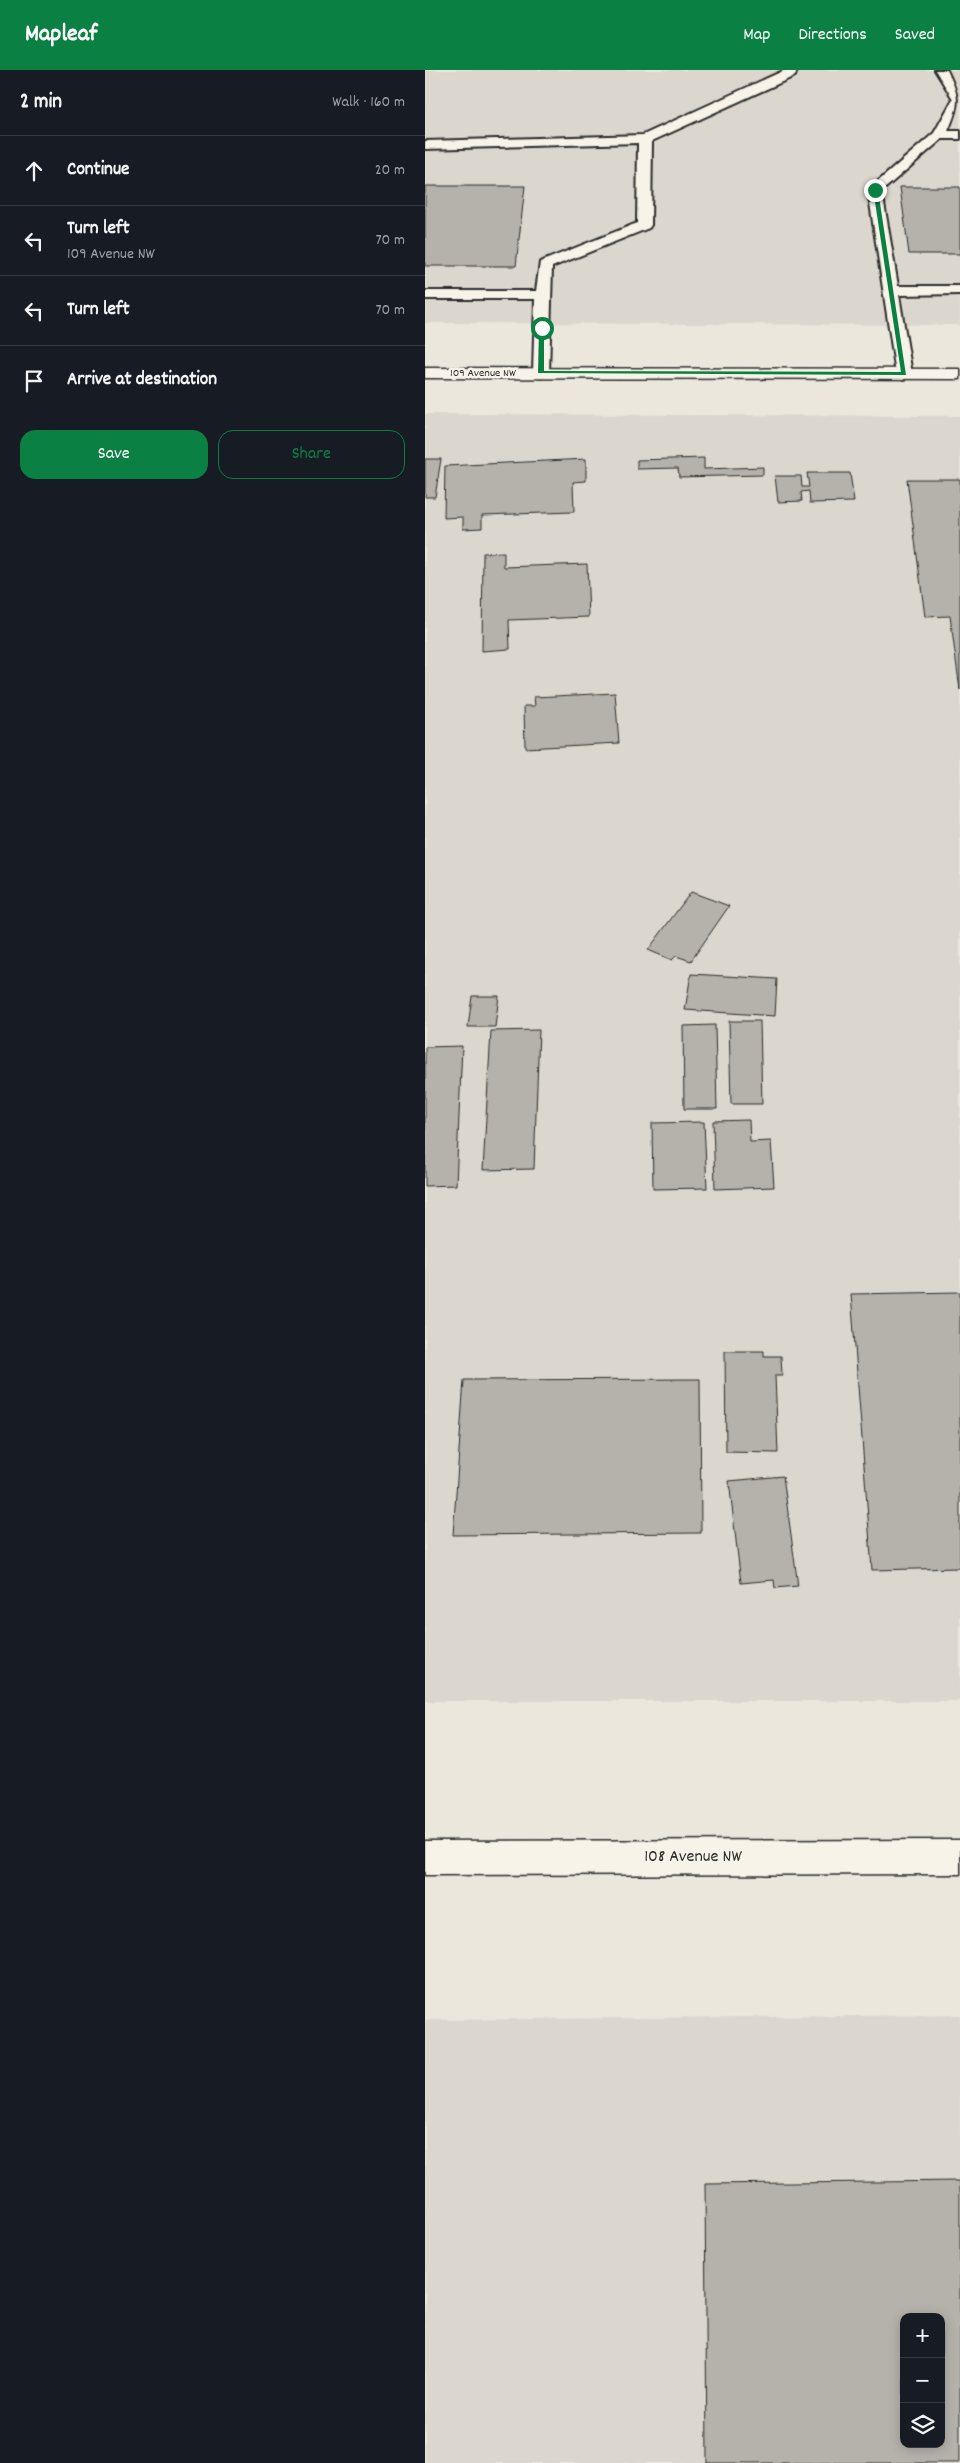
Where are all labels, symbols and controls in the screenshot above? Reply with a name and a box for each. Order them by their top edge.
text: Mapleaf [25,18,97,52]
text: Map [743,23,770,48]
text: Directions [798,23,867,48]
text: Saved [895,23,935,48]
text: 2 min [20,88,62,118]
text: Walk · 160 m [332,91,405,114]
icon: ahead [20,157,48,185]
text: Continue [67,157,129,184]
text: 20 m [375,159,405,182]
route end [864,179,887,202]
text: Turn left [67,216,130,243]
icon: left [20,227,48,255]
text: 70 m [375,229,405,252]
text: 109 Avenue NW [67,243,155,266]
icon: left [20,297,48,325]
text: Turn left [67,297,130,324]
text: 70 m [375,299,405,322]
route start [531,317,554,340]
street label: 109 Avenue NW [450,365,516,382]
icon: arrive [20,367,48,395]
text: Arrive at destination [67,367,217,394]
button: Save [20,430,208,479]
button: Share [218,430,405,479]
street label: 108 Avenue NW [644,1845,743,1870]
map controls [900,2313,945,2448]
button: + [900,2313,945,2358]
button: − [900,2358,945,2403]
button: layers [900,2403,945,2448]

